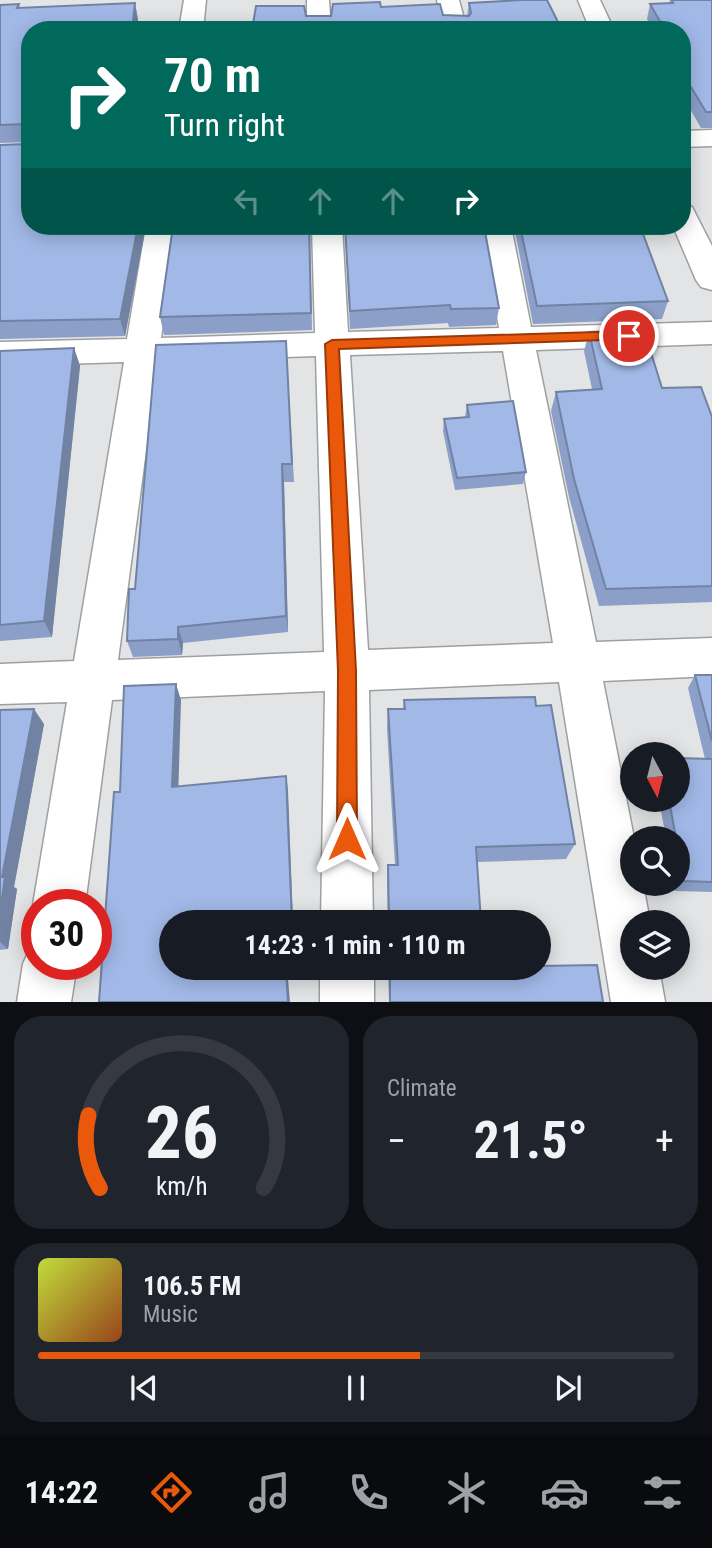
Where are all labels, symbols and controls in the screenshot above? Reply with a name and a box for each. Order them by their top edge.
text: 70 m [164,47,261,104]
icon: right [49,49,140,140]
text: Turn right [164,106,285,144]
icon: left [228,182,266,220]
icon: ahead [301,182,339,220]
icon: ahead [374,182,412,220]
icon: right [447,182,485,220]
pin [599,306,659,366]
icon: arrive [610,317,648,355]
north arrow [620,742,690,812]
map controls [620,742,690,980]
position arrow [310,802,384,876]
button: search [620,826,690,896]
speed limit sign: 30 [21,889,112,980]
button: layers [620,910,690,980]
text: 14:23 · 1 min · 110 m [245,930,465,960]
text: Climate [387,1075,457,1102]
text: 26 [145,1091,218,1177]
text: 21.5° [473,1110,588,1171]
text: − [387,1119,406,1163]
text: + [655,1119,674,1163]
text: km/h [156,1172,207,1201]
text: 106.5 FM [143,1271,241,1301]
text: Music [143,1301,198,1328]
icon: previous [125,1369,163,1407]
icon: pause [337,1369,375,1407]
icon: next [549,1369,587,1407]
icon: directions [147,1468,196,1517]
icon: music [245,1468,294,1517]
icon: phone [344,1468,393,1517]
icon: climate [442,1468,491,1517]
icon: car [540,1468,589,1517]
icon: filters [638,1468,687,1517]
text: 14:22 [25,1473,98,1511]

